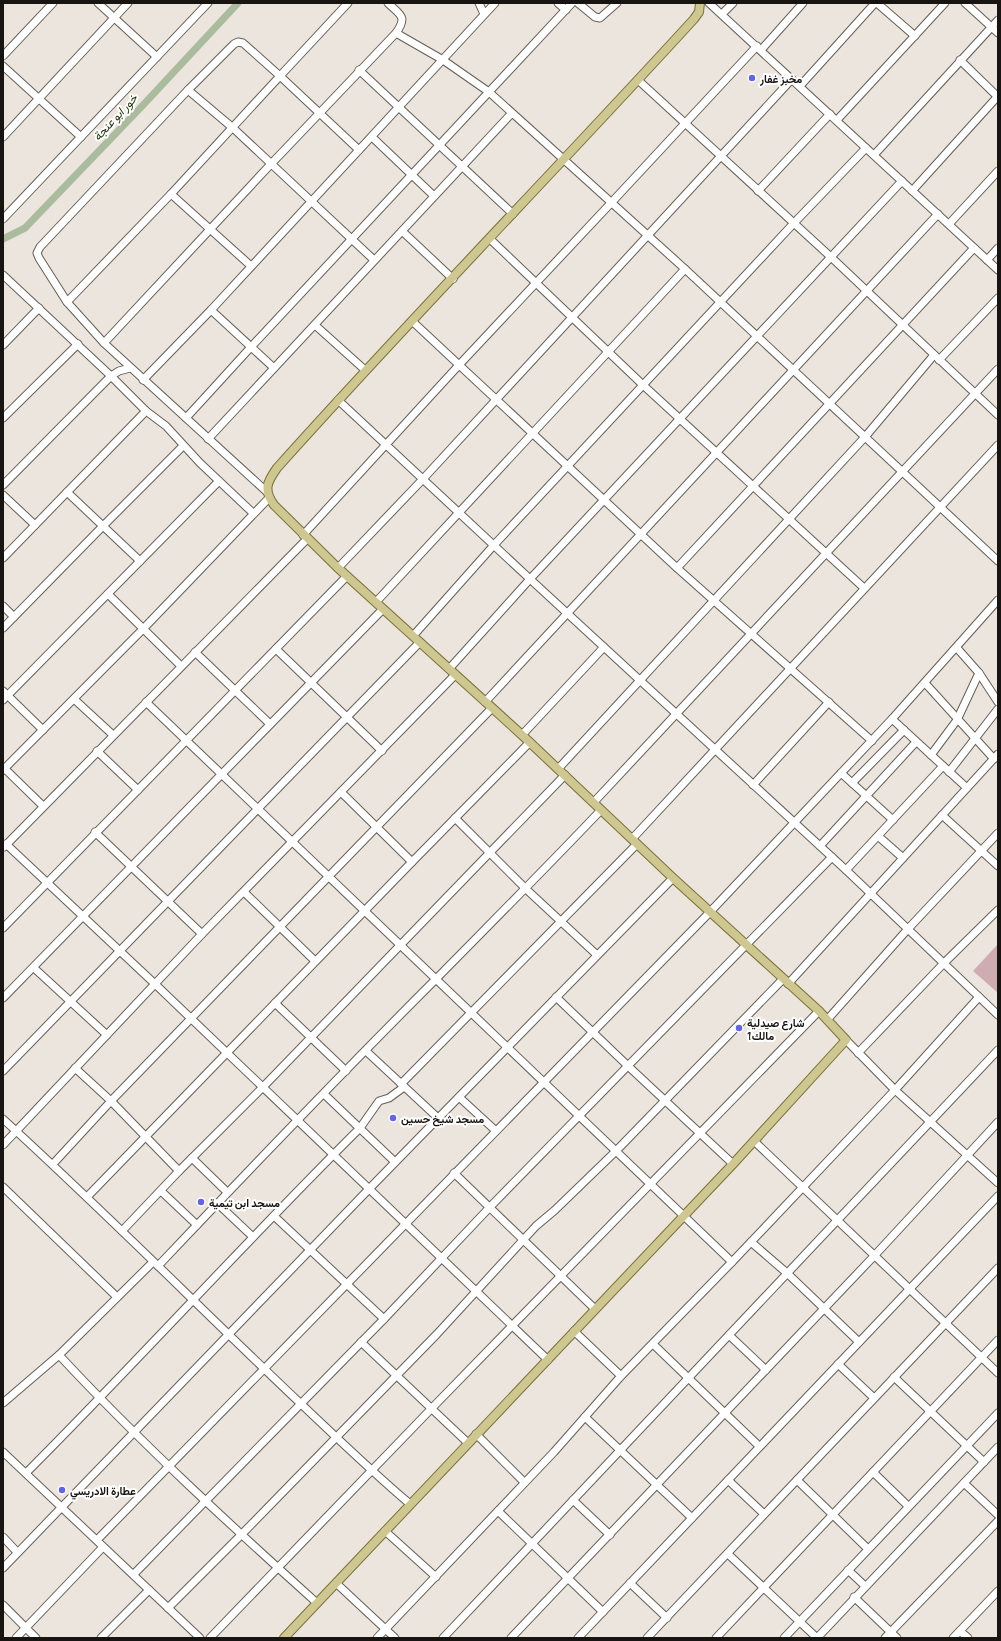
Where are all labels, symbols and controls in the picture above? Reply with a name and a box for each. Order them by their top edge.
place label: مخبز غفار [759,71,802,86]
marker: مخبز غفار [747,73,757,83]
water label: خور ابو عنجة [89,89,142,144]
place label: شارع صيدلية مالك1 [747,1015,805,1043]
marker: شارع صيدلية مالك1 [734,1023,744,1033]
place label: مسجد شيخ حسين [401,1111,484,1127]
marker: مسجد شيخ حسين [388,1113,398,1123]
place label: مسجد ابن تيمية [209,1195,280,1210]
marker: مسجد ابن تيمية [196,1197,206,1207]
place label: عطارة الادريسي [70,1483,136,1500]
marker: عطارة الادريسي [57,1485,67,1495]

